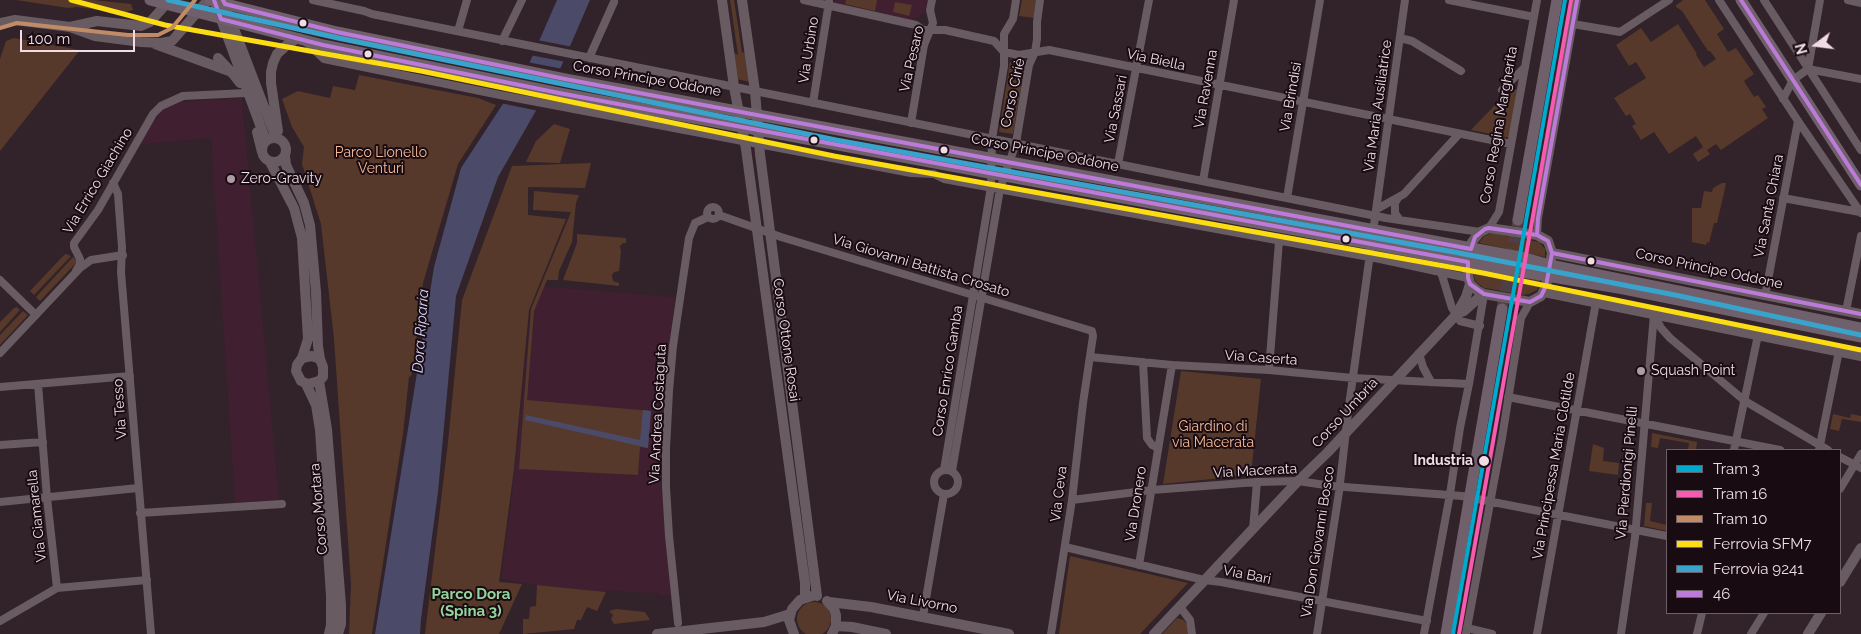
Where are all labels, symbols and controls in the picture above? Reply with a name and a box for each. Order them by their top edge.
street label: Via Urbino [795,15,823,85]
unlabelled marker [298,18,308,28]
scale bar [22,20,138,52]
north arrow [1791,20,1841,70]
street label: Via Pesaro [896,24,928,94]
text: 100 m [28,30,70,48]
street label: Via Maria Ausiliatrice [1360,39,1396,173]
text: N [1792,42,1811,56]
street label: Corso Regina Margherita [1477,45,1521,205]
street label: Via Biella [1125,46,1187,74]
street label: Via Ravenna [1191,48,1221,130]
unlabelled marker [363,49,373,59]
street label: Corso Ciriè [997,57,1029,129]
street label: Corso Principe Oddone [572,58,722,100]
street label: Via Brindisi [1277,61,1305,133]
street label: Via Sassari [1101,74,1131,144]
street label: Via Errico Giachino [60,125,136,237]
street label: Corso Principe Oddone [970,130,1120,176]
unlabelled marker [809,135,819,145]
park label: Parco Lionello Venturi [335,145,427,178]
unlabelled marker [939,145,949,155]
street label: Via Santa Chiara [1751,153,1787,259]
place label: Zero-Gravity [241,171,322,187]
marker: Zero-Gravity [225,173,237,185]
street label: Via Giovanni Battista Crosato [830,231,1012,301]
unlabelled marker [1341,234,1351,244]
street label: Corso Principe Oddone [1634,245,1784,293]
unlabelled marker [1586,256,1596,266]
street label: Corso Ottone Rosai [769,277,803,403]
water label: Dora Riparia [409,288,433,374]
street label: Corso Enrico Gamba [929,304,967,438]
street label: Via Andrea Costaguta [646,343,670,485]
street label: Via Caserta [1224,347,1298,369]
place label: Squash Point [1651,363,1735,379]
marker: Squash Point [1635,365,1647,377]
street label: Via Principessa Maria Clotilde [1529,371,1579,561]
street label: Corso Umbria [1308,375,1382,451]
street label: Via Tesso [109,378,131,440]
street label: Via Pierdionigi Pinelli [1613,406,1641,540]
park label: Giardino di via Macerata [1172,419,1254,452]
legend [1666,449,1841,614]
place label: Industria [1414,453,1473,469]
marker: Industria [1477,454,1491,468]
street label: Via Macerata [1213,460,1297,482]
text: Tram 3 [1713,460,1760,478]
street label: Corso Mortara [307,463,331,555]
street label: Via Ceva [1047,465,1071,523]
street label: Via Dronero [1122,465,1150,543]
street label: Via Don Giovanni Bosco [1298,465,1338,619]
street label: Via Ciamarella [24,469,50,563]
text: Tram 16 [1713,485,1767,503]
text: Tram 10 [1713,510,1767,528]
text: Ferrovia SFM7 [1713,535,1811,553]
text: Ferrovia 9241 [1713,560,1804,578]
street label: Via Bari [1222,562,1272,588]
district label: Parco Dora (Spina 3) [432,585,510,620]
text: 46 [1713,585,1730,603]
street label: Via Livorno [885,587,959,617]

